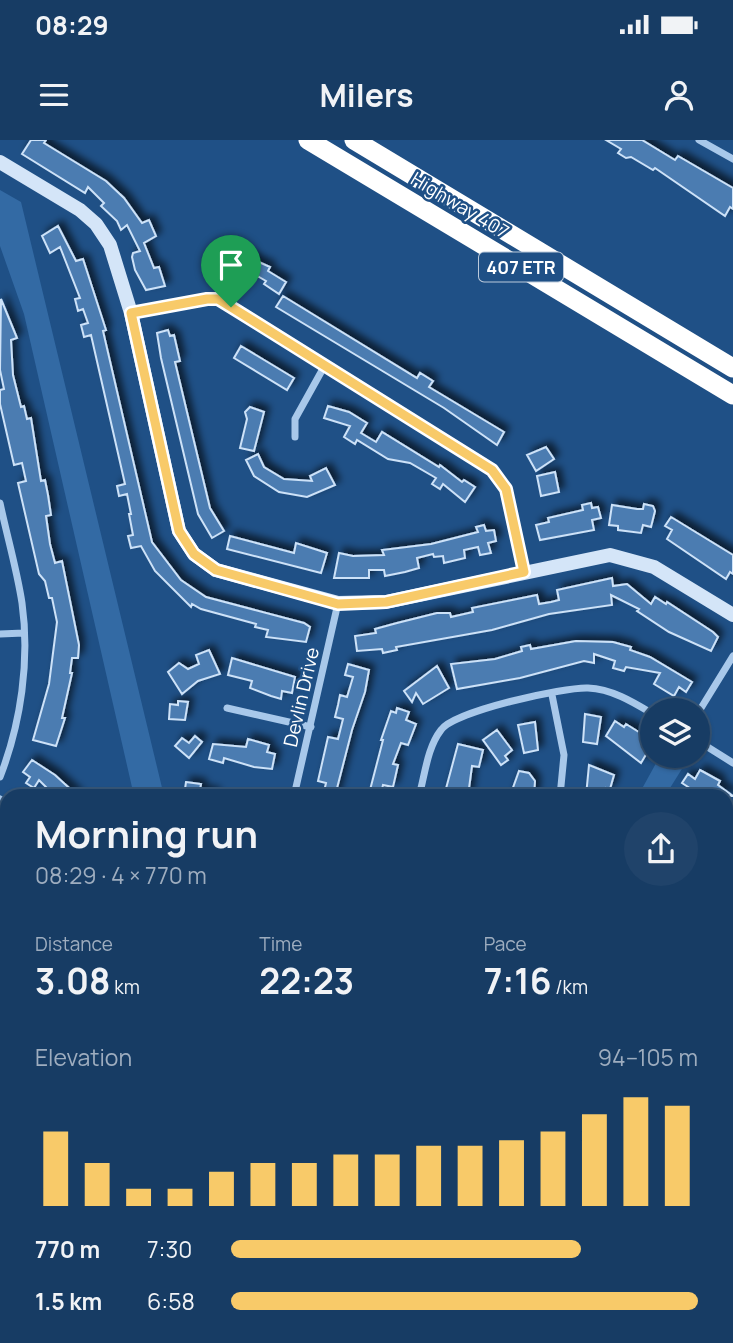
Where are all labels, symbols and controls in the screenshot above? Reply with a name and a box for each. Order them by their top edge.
text: 08:29 [35,7,109,43]
text: Milers [319,73,414,117]
icon: menu [35,76,73,114]
icon: person [660,76,698,114]
street label: Highway 407 [406,165,514,245]
pin [201,235,261,307]
icon: arrive [212,246,250,284]
road number: 407 ETR [479,252,563,282]
street label: Devlin Drive [277,645,325,749]
map controls [640,698,710,768]
button: layers [640,698,710,768]
text: Morning run [35,807,258,859]
button: share [624,812,698,886]
text: 08:29 · 4 × 770 m [35,859,207,891]
text: Distance [35,931,113,957]
text: Time [259,931,302,957]
text: Pace [484,931,527,957]
text: 3.08 [35,957,110,1005]
text: 22:23 [259,957,354,1005]
text: 7:16 [484,957,551,1005]
text: km [110,974,140,1000]
text: /km [551,974,588,1000]
text: Elevation [35,1041,132,1073]
text: 94–105 m [598,1041,698,1073]
text: 770 m [35,1233,100,1265]
text: 7:30 [147,1233,192,1265]
text: 1.5 km [35,1285,102,1317]
text: 6:58 [147,1285,195,1317]

